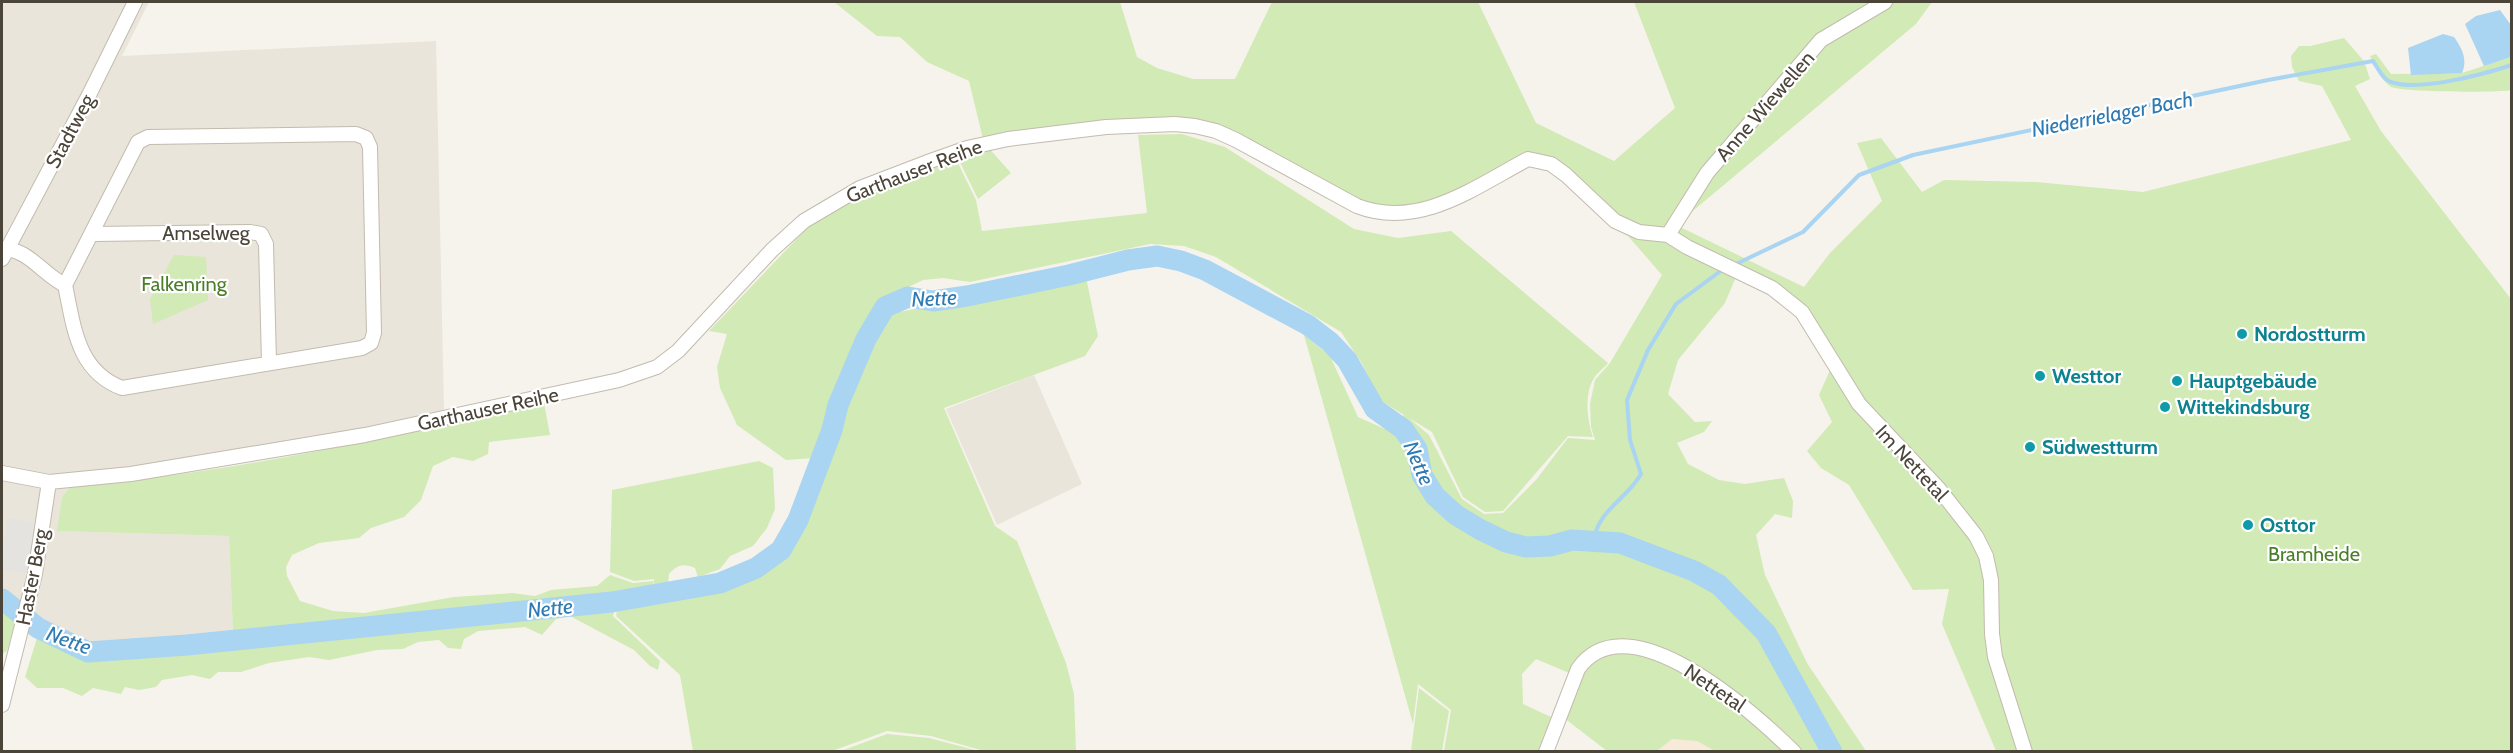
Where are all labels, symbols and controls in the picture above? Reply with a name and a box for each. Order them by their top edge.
street label: Anne Wiewellen [1711,46,1819,166]
water label: Niederrielager Bach [2029,86,2195,142]
street label: Stadtweg [41,89,100,172]
street label: Garthauser Reihe [843,134,985,208]
street label: Amselweg [162,221,251,245]
park label: Falkenring [141,272,228,296]
water label: Nette [911,284,958,312]
place label: Nordostturm [2254,322,2366,346]
marker: Nordostturm [2235,327,2249,341]
place label: Westtor [2052,364,2121,388]
marker: Westtor [2033,369,2047,383]
place label: Hauptgebäude [2189,369,2317,393]
marker: Hauptgebäude [2170,374,2184,388]
street label: Garthauser Reihe [415,382,561,436]
place label: Wittekindsburg [2177,395,2309,419]
marker: Wittekindsburg [2158,400,2172,414]
street label: Im Nettetal [1871,420,1954,506]
place label: Südwestturm [2042,435,2158,459]
water label: Nette [1398,437,1440,489]
marker: Südwestturm [2023,440,2037,454]
place label: Osttor [2260,513,2316,537]
marker: Osttor [2241,518,2255,532]
street label: Haster Berg [11,526,53,627]
park label: Bramheide [2268,542,2360,566]
water label: Nette [526,593,574,623]
water label: Nette [43,620,95,660]
street label: Nettetal [1680,659,1750,717]

